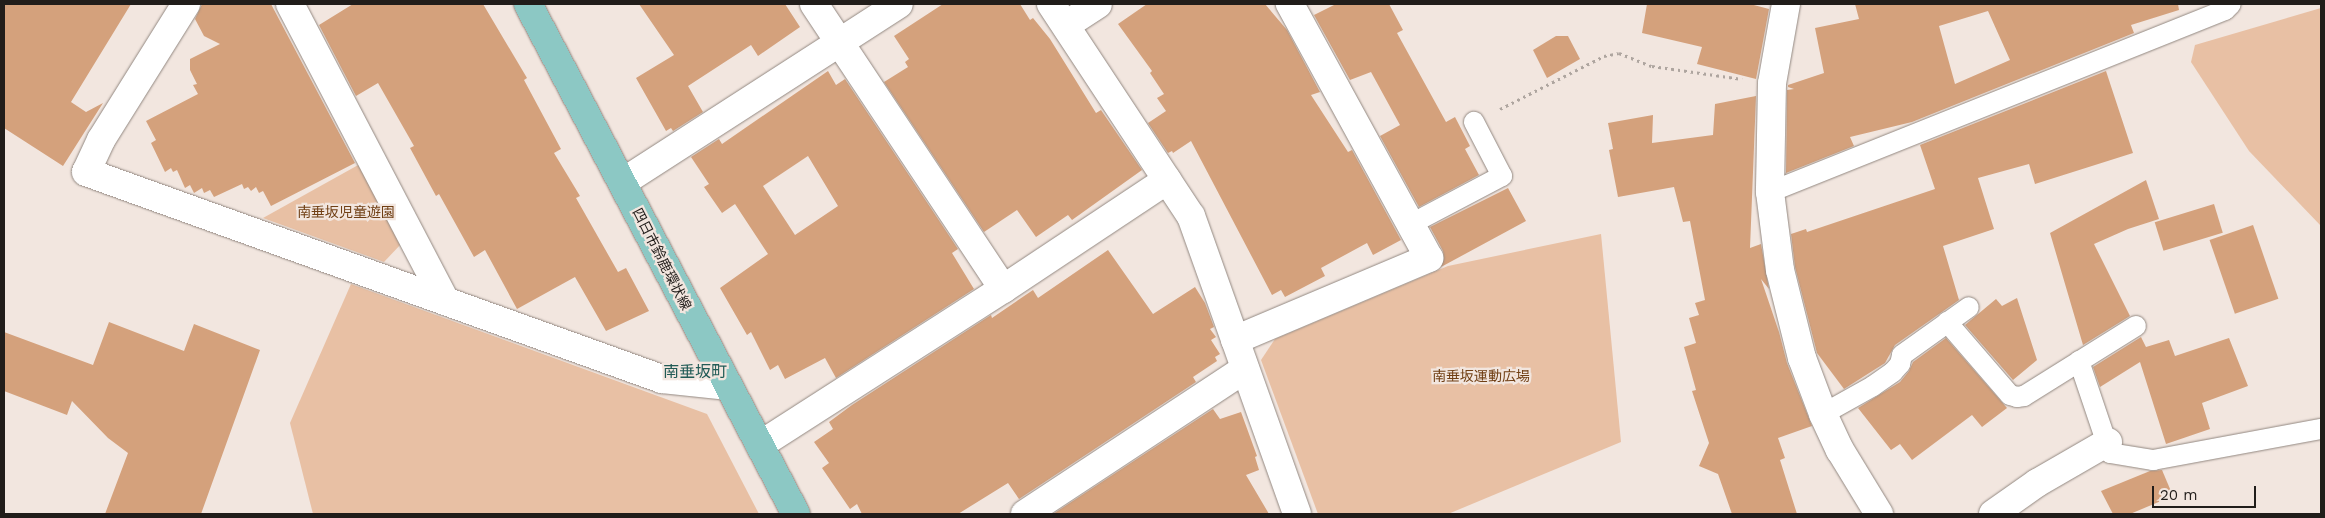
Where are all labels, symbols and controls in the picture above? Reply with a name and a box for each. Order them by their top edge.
park label: 南垂坂児童遊園 [297,204,395,220]
street label: 四日市鈴鹿環状線 [629,205,695,313]
district label: 南垂坂町 [663,362,727,382]
park label: 南垂坂運動広場 [1432,368,1530,384]
scale bar [2155,476,2259,508]
text: 20 m [2160,486,2198,504]

